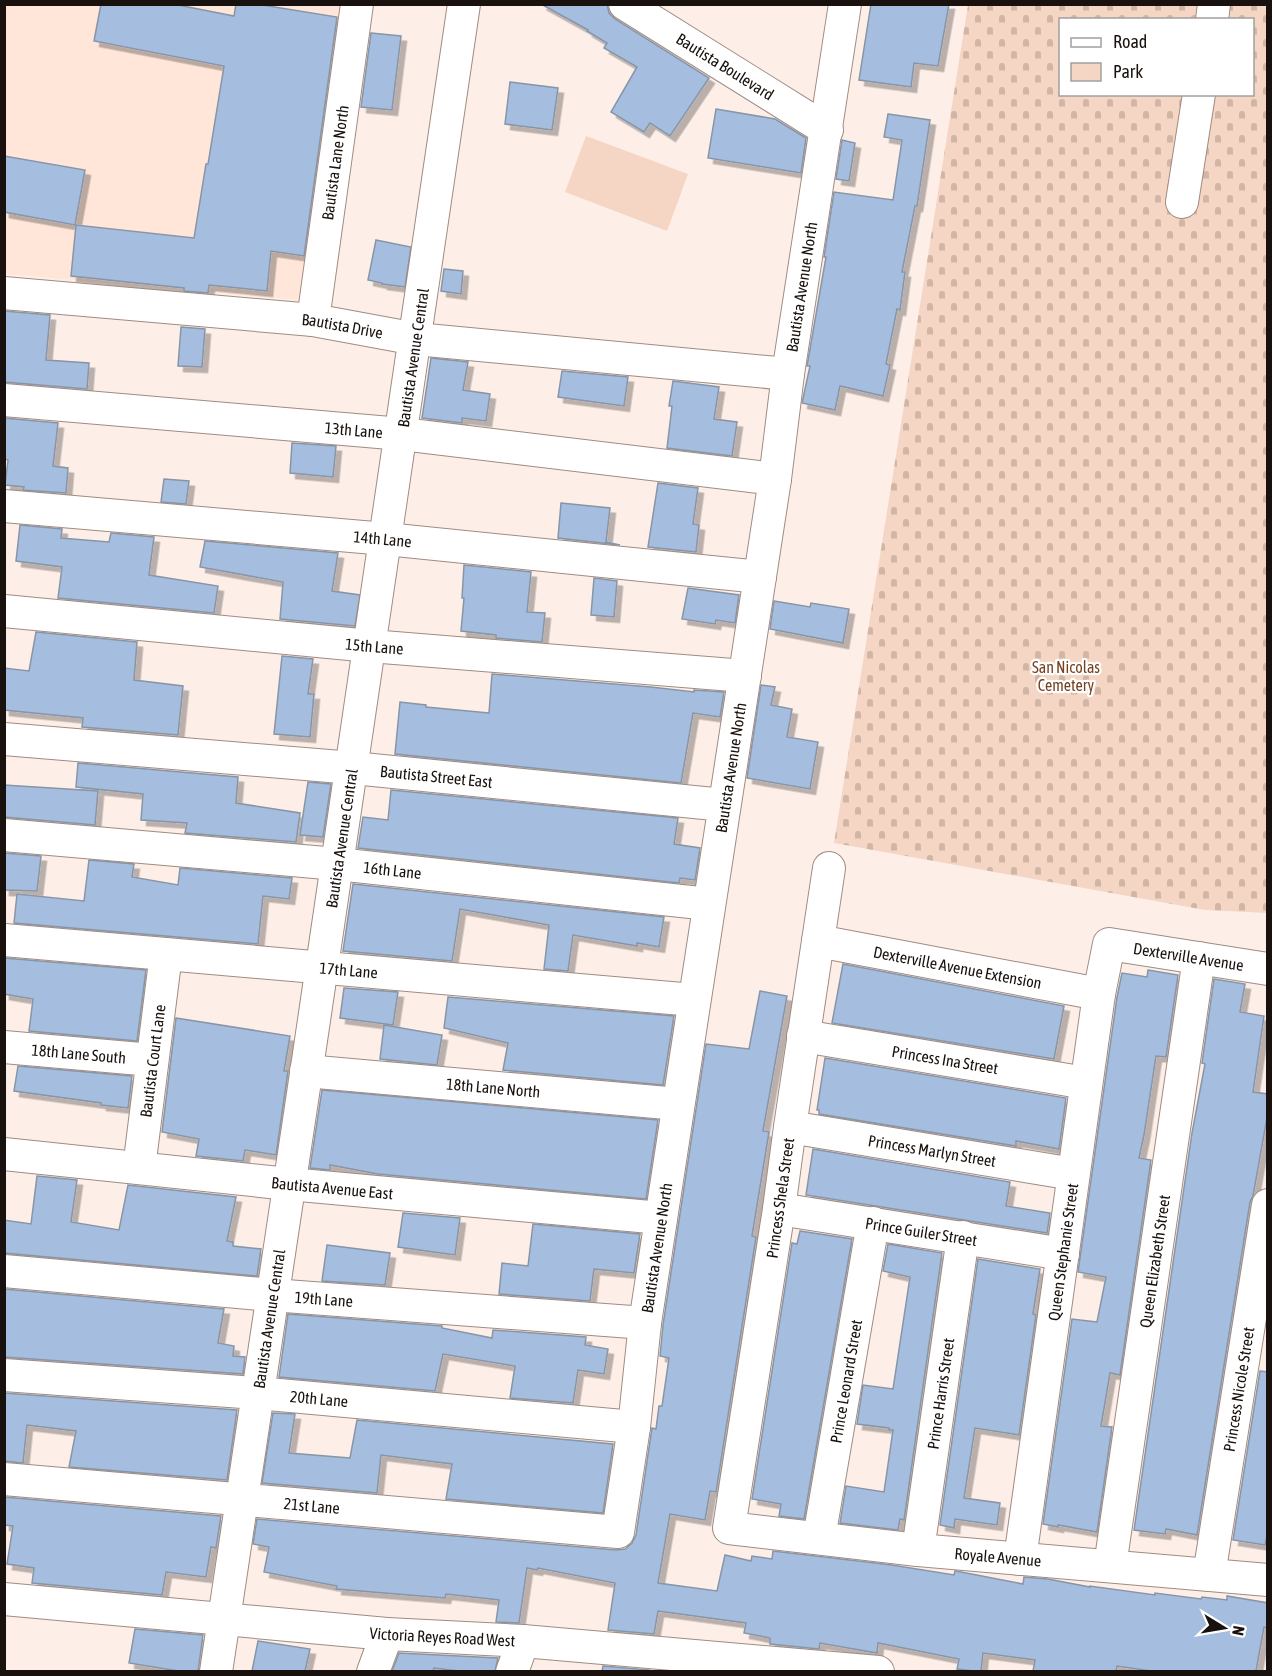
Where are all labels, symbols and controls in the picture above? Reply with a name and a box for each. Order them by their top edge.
legend [1059,18,1254,96]
street label: Bautista Boulevard [673,29,777,104]
text: Road [1113,31,1147,52]
text: Park [1113,61,1143,82]
street label: Bautista Lane North [318,104,352,221]
street label: Bautista Avenue North [783,221,820,353]
street label: Bautista Avenue Central [394,286,432,428]
street label: Bautista Drive [301,310,384,342]
street label: 13th Lane [324,418,384,441]
street label: 14th Lane [353,527,413,551]
street label: 15th Lane [344,635,404,658]
park label: San Nicolas Cemetery [1032,658,1100,695]
street label: Bautista Avenue North [712,701,749,834]
street label: Bautista Street East [379,762,494,791]
street label: Bautista Avenue Central [322,767,361,909]
street label: 16th Lane [362,858,422,882]
street label: Dexterville Avenue [1132,939,1245,974]
street label: Dexterville Avenue Extension [872,943,1043,992]
street label: 17th Lane [319,958,379,981]
street label: Bautista Court Lane [136,1003,169,1118]
street label: 18th Lane South [31,1040,127,1067]
street label: Princess Ina Street [891,1042,1000,1077]
street label: 18th Lane North [445,1074,541,1101]
street label: Princess Marlyn Street [867,1131,998,1170]
street label: Princess Shela Street [763,1136,797,1259]
street label: Bautista Avenue East [271,1173,394,1203]
street label: Bautista Avenue North [638,1182,675,1314]
street label: Queen Stephanie Street [1044,1182,1082,1322]
street label: Queen Elizabeth Street [1136,1193,1173,1329]
street label: Prince Guiler Street [864,1214,979,1249]
street label: Bautista Avenue Central [250,1247,289,1390]
street label: 19th Lane [294,1288,354,1310]
street label: Prince Leonard Street [826,1318,865,1445]
street label: Princess Nicole Street [1220,1325,1257,1453]
street label: Prince Harris Street [924,1336,957,1450]
street label: 20th Lane [289,1387,349,1410]
street label: 21st Lane [283,1494,341,1517]
street label: Royale Avenue [954,1544,1042,1570]
north arrow [1194,1598,1254,1658]
street label: Victoria Reyes Road West [369,1623,516,1650]
text: N [1229,1625,1248,1637]

